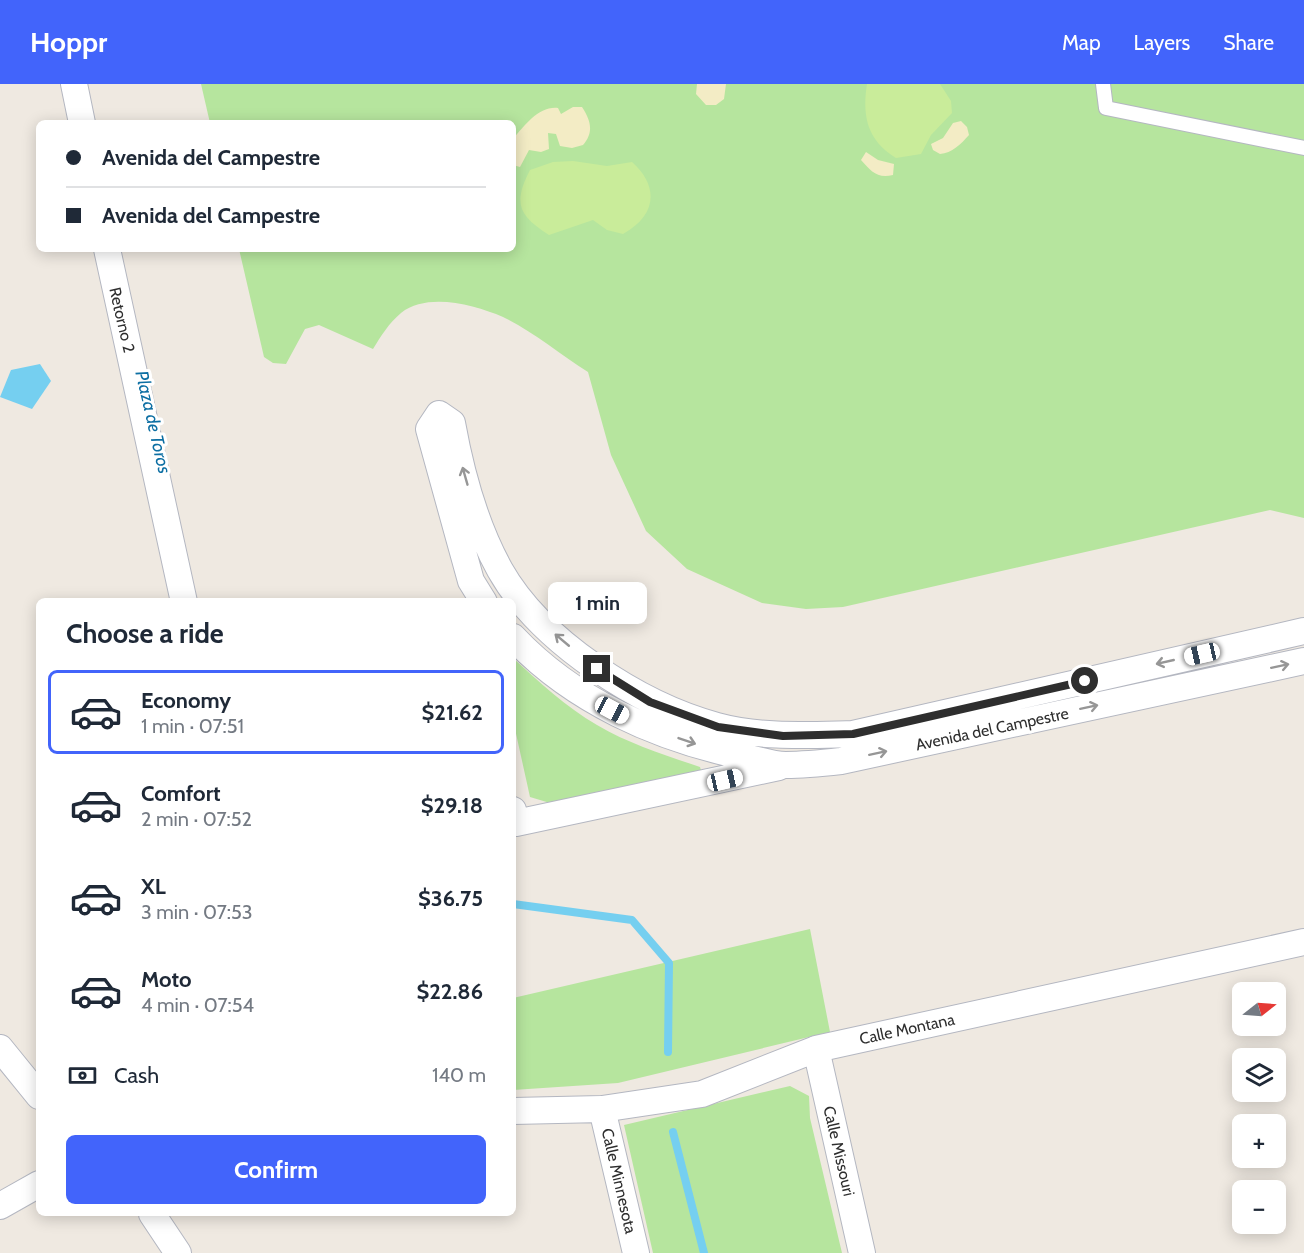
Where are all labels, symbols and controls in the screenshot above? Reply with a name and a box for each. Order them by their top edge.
text: Hoppr [30,25,107,59]
text: Map [1062,30,1101,55]
text: Layers [1134,30,1190,55]
text: Share [1223,30,1274,55]
text: Avenida del Campestre [102,144,320,171]
text: Avenida del Campestre [102,202,320,229]
street label: Retorno 2 [105,285,139,355]
water label: Plaza de Toros [130,368,176,476]
one-way arrow [459,467,470,486]
callout: 1 min [548,582,646,624]
text: 1 min [575,591,620,615]
text: Choose a ride [66,617,224,650]
one-way arrow [554,633,570,646]
car [1182,641,1222,667]
route end [583,655,610,682]
one-way arrow [1156,657,1175,669]
one-way arrow [1269,660,1289,671]
route start [1071,667,1098,694]
icon: car [69,685,123,739]
text: Economy [141,687,231,714]
car [592,694,632,726]
text: $21.62 [422,699,483,726]
one-way arrow [1079,701,1098,713]
street label: Avenida del Campestre [914,704,1070,754]
text: 1 min · 07:51 [141,714,244,738]
one-way arrow [677,737,696,748]
one-way arrow [868,747,887,759]
car [705,767,745,793]
icon: car [69,778,123,832]
text: Comfort [141,780,220,807]
text: $29.18 [421,792,483,819]
text: 2 min · 07:52 [141,807,252,831]
icon: car [69,871,123,925]
text: XL [141,873,166,900]
text: $36.75 [418,885,483,912]
text: 3 min · 07:53 [141,900,253,924]
icon: car [69,964,123,1018]
text: Moto [141,966,192,993]
text: $22.86 [416,978,483,1005]
north arrow [1232,982,1286,1036]
map controls [1232,982,1286,1234]
text: 4 min · 07:54 [141,993,254,1017]
street label: Calle Montana [858,1010,957,1048]
button: layers [1232,1048,1286,1102]
icon: cash [66,1059,99,1092]
text: Cash [114,1062,159,1089]
text: 140 m [432,1063,486,1087]
street label: Calle Missouri [819,1104,859,1198]
button: + [1232,1114,1286,1168]
street label: Calle Minnesota [598,1126,640,1236]
button: Confirm [66,1135,486,1204]
button: − [1232,1180,1286,1234]

